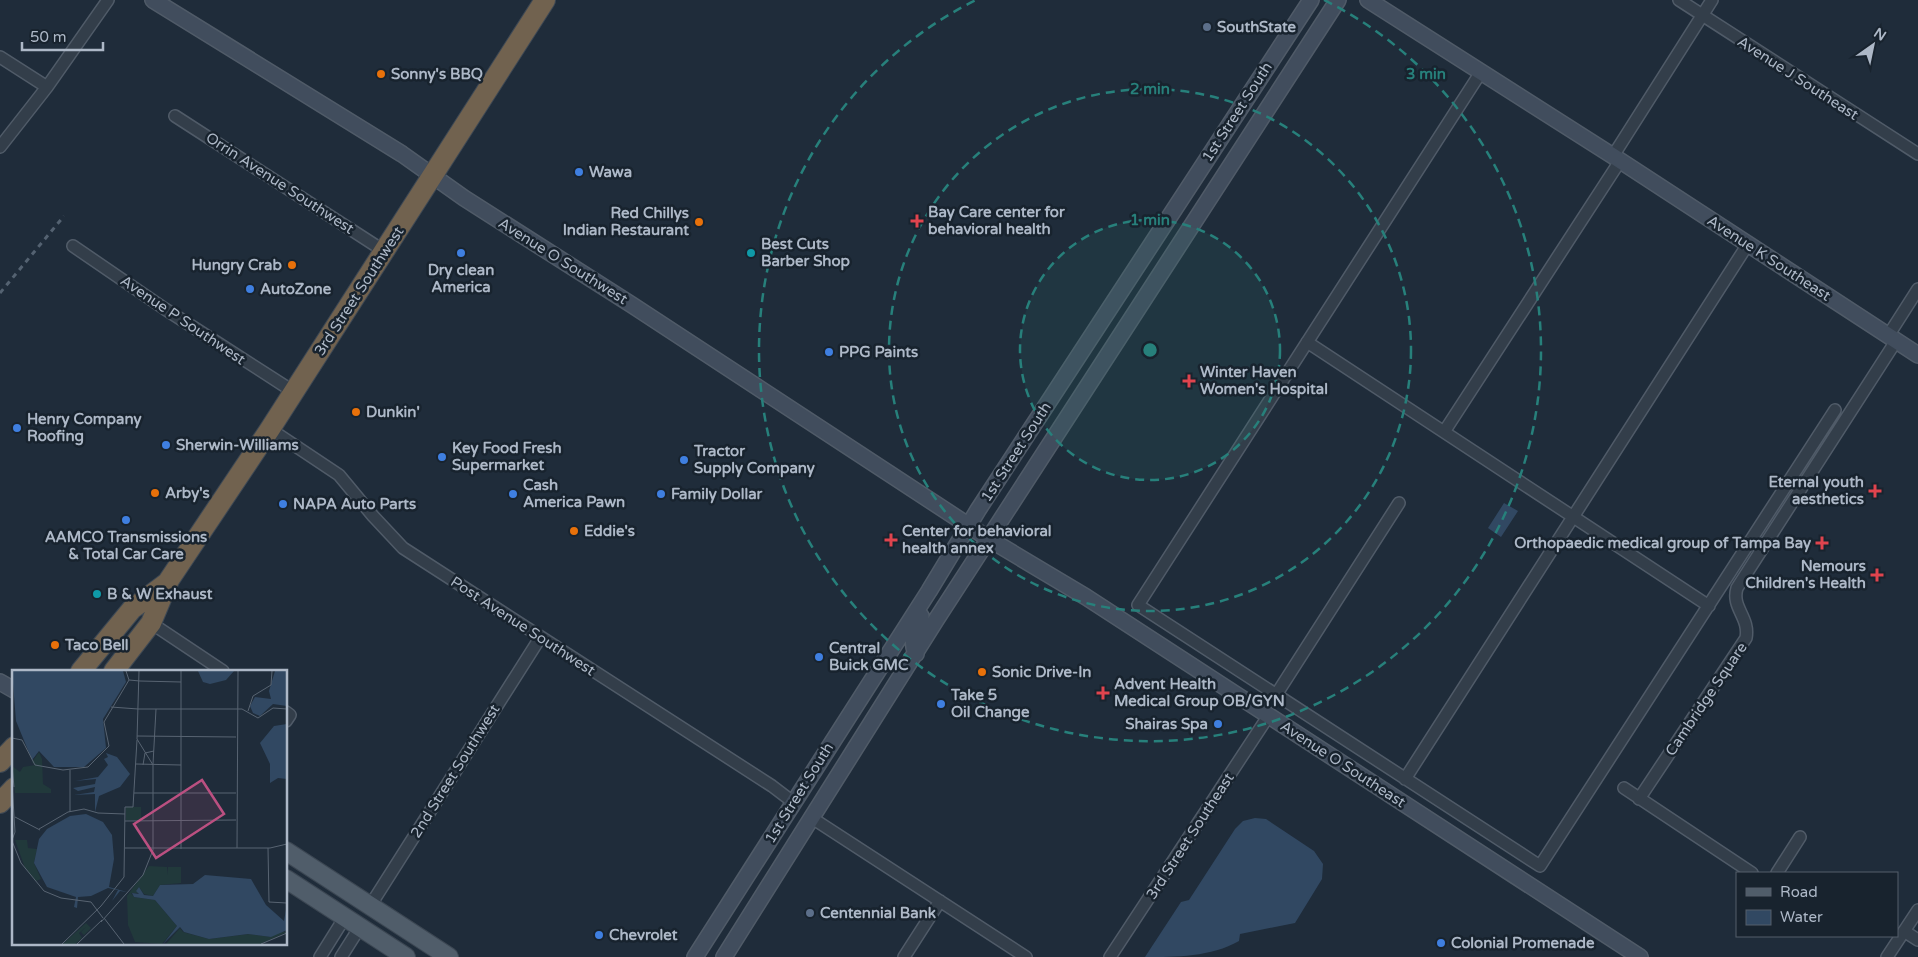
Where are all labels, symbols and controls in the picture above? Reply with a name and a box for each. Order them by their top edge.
place label: SouthState [1217,18,1297,36]
scale bar [22,20,104,52]
north arrow [1848,20,1898,70]
marker: SouthState [1201,21,1213,33]
text: N [1870,24,1889,45]
text: 50 m [30,28,67,46]
street label: Avenue J Southeast [1734,32,1862,124]
street label: 1st Street South [1198,59,1276,165]
place label: Sonny's BBQ [391,65,483,84]
text: 3 min [1406,65,1446,83]
marker: Sonny's BBQ [375,68,387,80]
text: 2 min [1130,80,1170,98]
street label: Orrin Avenue Southwest [202,128,358,238]
place label: Wawa [589,163,632,181]
marker: Wawa [573,166,585,178]
place label: Bay Care center for behavioral health [928,203,1065,238]
place label: Red Chillys Indian Restaurant [563,204,689,239]
text: 1 min [1130,211,1170,229]
street label: Avenue K Southeast [1704,211,1834,305]
street label: Avenue O Southwest [495,214,631,308]
marker: Bay Care center for behavioral health [910,214,924,228]
marker: Red Chillys Indian Restaurant [693,216,705,228]
street label: 3rd Street Southwest [310,223,408,359]
place label: Best Cuts Barber Shop [761,235,851,271]
marker: Dry clean America [455,247,467,259]
marker: Best Cuts Barber Shop [745,247,757,259]
place label: Hungry Crab [191,256,283,275]
marker: Hungry Crab [286,259,298,271]
place label: Dry clean America [428,261,494,296]
street label: Avenue P Southwest [117,271,249,369]
place label: AutoZone [260,280,332,298]
marker: AutoZone [244,283,256,295]
centre of rings [1141,341,1159,359]
place label: PPG Paints [839,343,918,361]
marker: PPG Paints [823,346,835,358]
place label: Winter Haven Women's Hospital [1200,363,1328,399]
marker: Winter Haven Women's Hospital [1182,374,1196,388]
street label: 1st Street South [977,399,1055,505]
place label: Dunkin' [366,403,420,421]
marker: Dunkin' [350,406,362,418]
place label: Henry Company Roofing [27,410,141,446]
marker: Henry Company Roofing [11,422,23,434]
place label: Sherwin-Williams [176,436,299,454]
marker: Sherwin-Williams [160,439,172,451]
place label: Key Food Fresh Supermarket [452,439,562,475]
place label: Tractor Supply Company [693,442,815,478]
marker: Key Food Fresh Supermarket [436,451,448,463]
marker: Tractor Supply Company [678,454,690,466]
place label: Eternal youth aesthetics [1769,473,1864,508]
place label: Cash America Pawn [523,476,625,511]
place label: Arby's [165,484,210,503]
marker: Eternal youth aesthetics [1868,484,1882,498]
place label: Family Dollar [671,485,763,504]
marker: Arby's [149,487,161,499]
marker: Cash America Pawn [507,488,519,500]
marker: Family Dollar [655,488,667,500]
place label: NAPA Auto Parts [293,495,416,513]
marker: NAPA Auto Parts [277,498,289,510]
marker: AAMCO Transmissions & Total Car Care [120,514,132,526]
place label: Eddie's [584,522,635,540]
place label: Center for behavioral health annex [902,522,1052,557]
marker: Eddie's [568,525,580,537]
place label: AAMCO Transmissions & Total Car Care [45,528,207,563]
marker: Center for behavioral health annex [884,533,898,547]
place label: Orthopaedic medical group of Tampa Bay [1514,534,1811,553]
marker: Orthopaedic medical group of Tampa Bay [1815,536,1829,550]
place label: Nemours Children's Health [1745,557,1866,592]
marker: Nemours Children's Health [1870,568,1884,582]
street label: Post Avenue Southwest [447,573,599,680]
place label: B & W Exhaust [107,585,213,603]
marker: B & W Exhaust [91,588,103,600]
place label: Taco Bell [64,636,129,654]
marker: Taco Bell [49,639,61,651]
place label: Central Buick GMC [829,639,909,674]
street label: Cambridge Square [1661,639,1751,759]
marker: Central Buick GMC [813,651,825,663]
place label: Sonic Drive-In [992,663,1091,681]
marker: Sonic Drive-In [976,666,988,678]
inset map [12,670,288,944]
place label: Advent Health Medical Group OB/GYN [1114,675,1285,711]
place label: Take 5 Oil Change [950,686,1030,722]
marker: Advent Health Medical Group OB/GYN [1096,686,1110,700]
marker: Take 5 Oil Change [935,698,947,710]
street label: 2nd Street Southwest [407,701,504,841]
place label: Shairas Spa [1125,715,1208,734]
street label: Avenue O Southeast [1277,717,1409,811]
marker: Shairas Spa [1212,718,1224,730]
street label: 1st Street South [761,739,837,847]
street label: 3rd Street Southeast [1142,769,1238,903]
legend [1736,872,1898,937]
text: Road [1780,883,1818,901]
place label: Centennial Bank [820,904,936,922]
marker: Centennial Bank [804,907,816,919]
text: Water [1780,908,1823,926]
place label: Chevrolet [609,926,678,944]
marker: Chevrolet [593,929,605,941]
place label: Colonial Promenade [1451,934,1595,952]
marker: Colonial Promenade [1435,937,1447,949]

